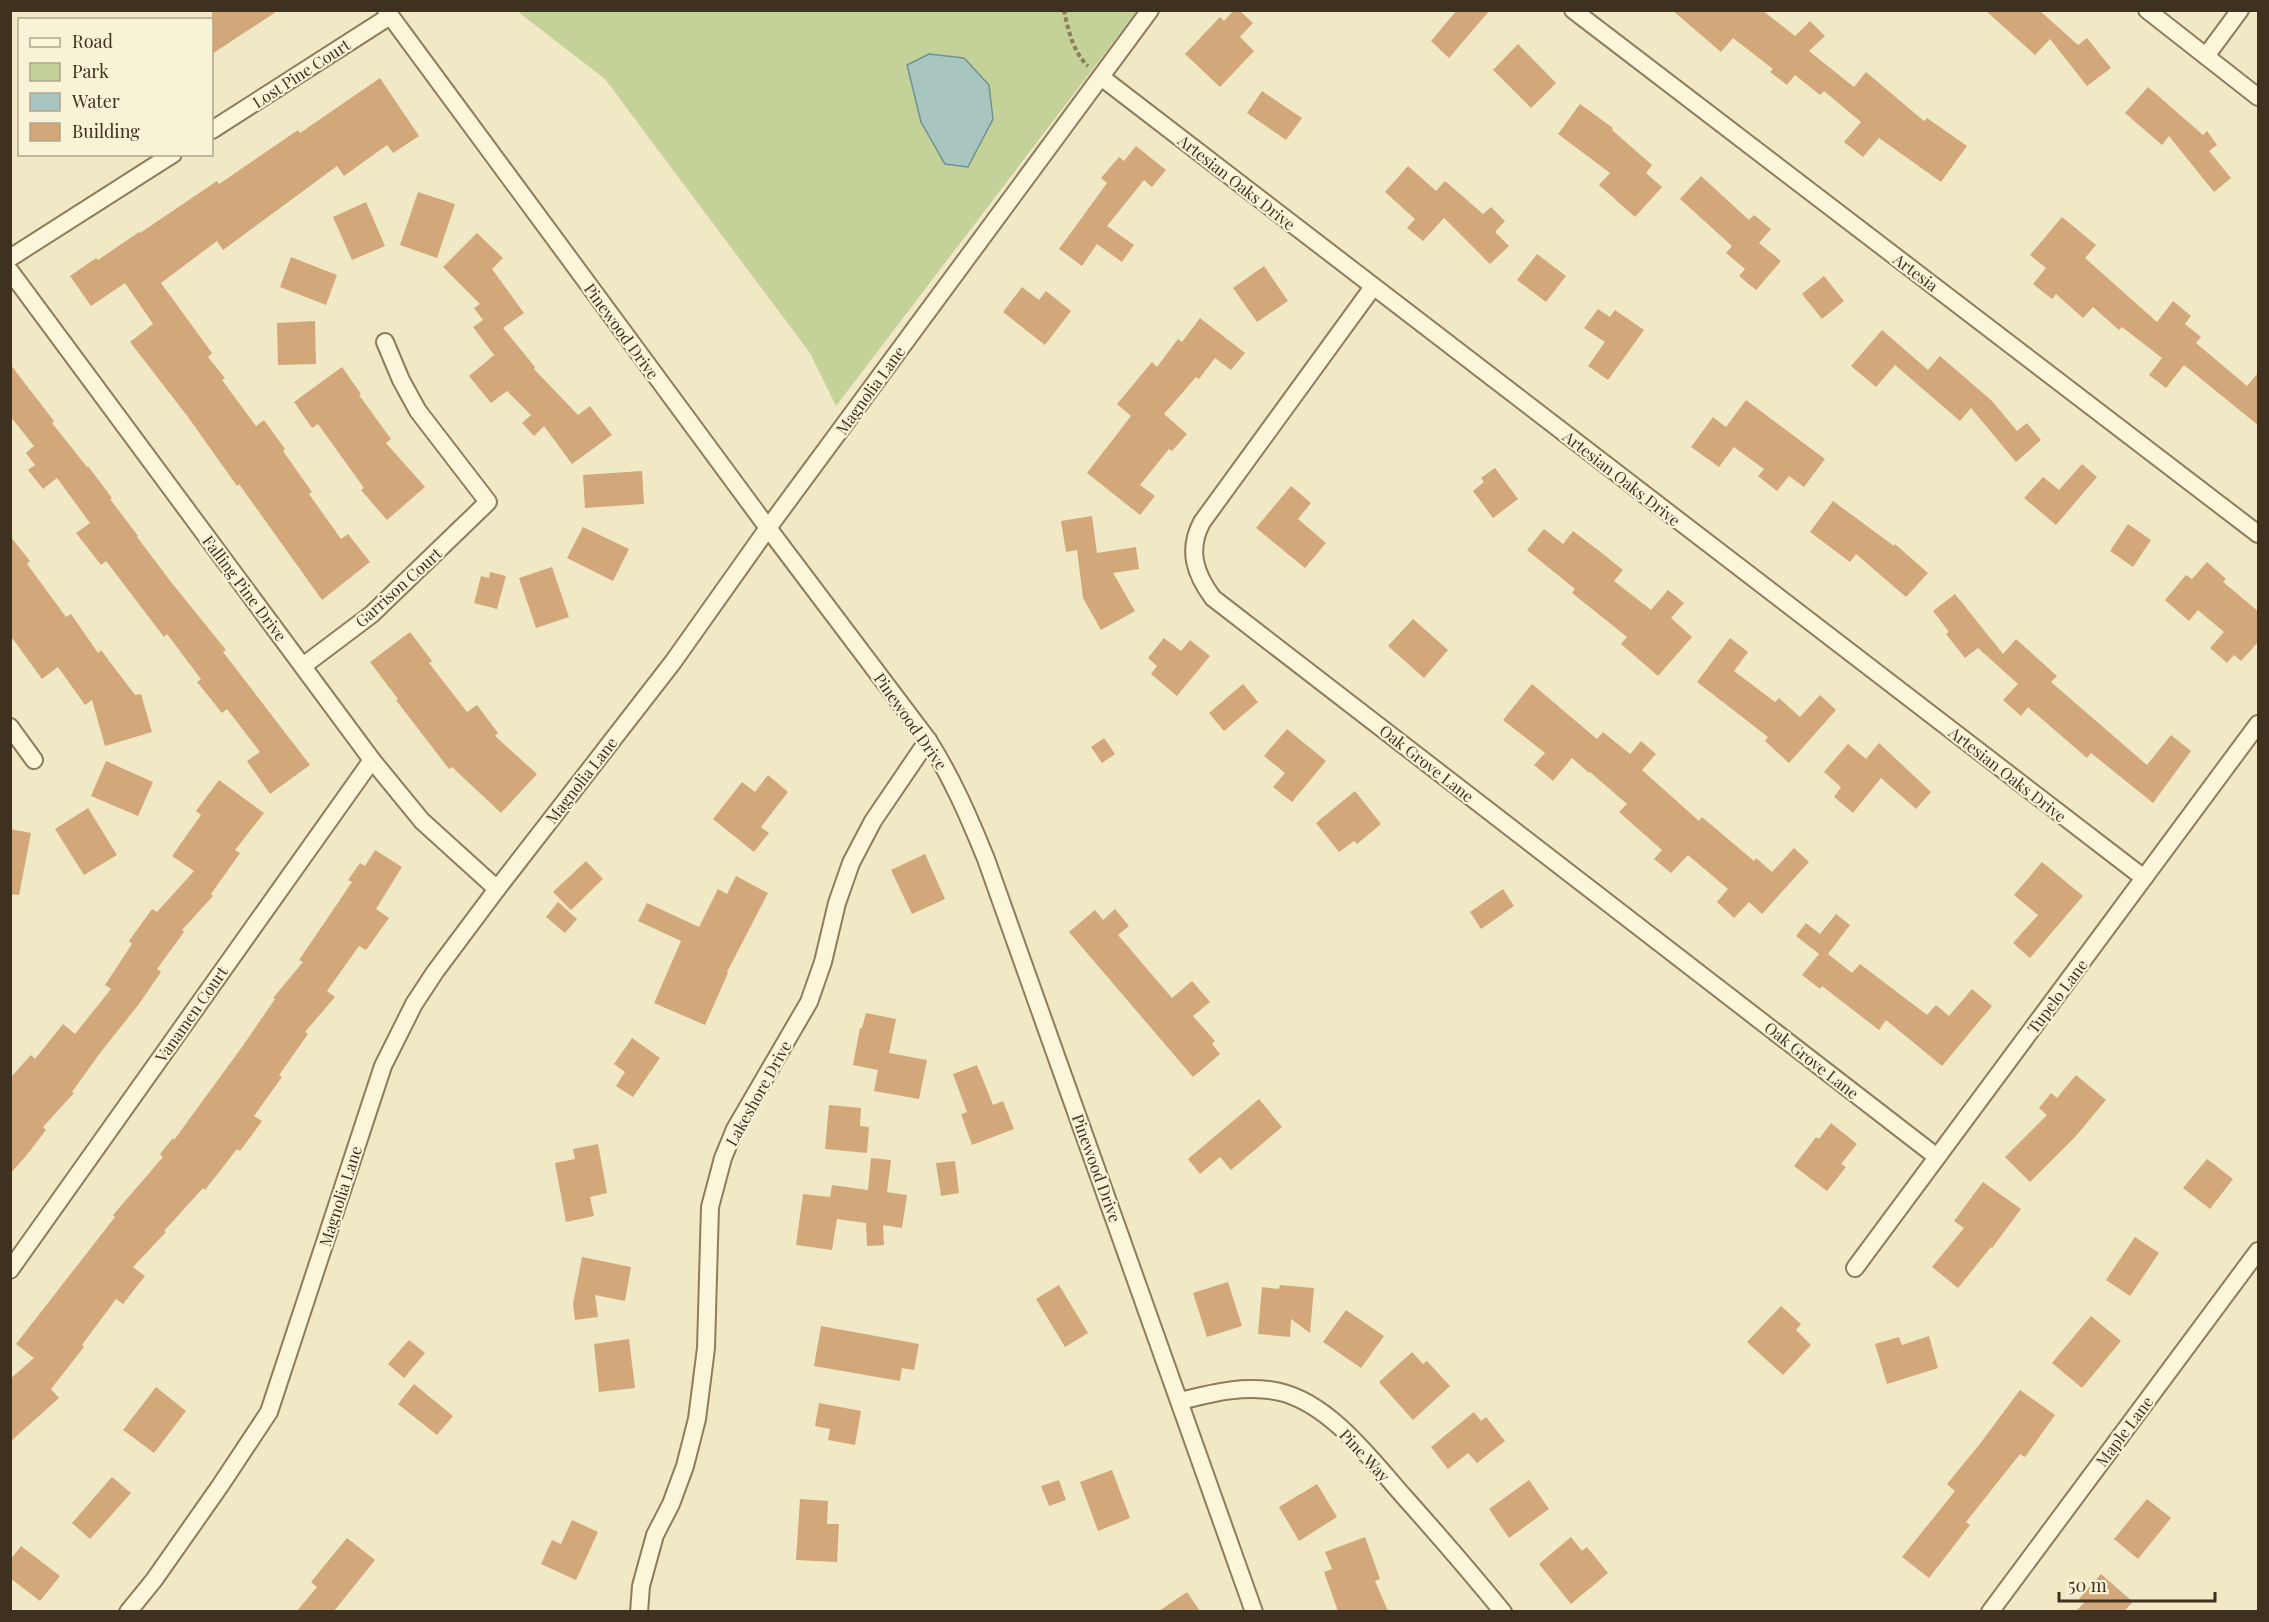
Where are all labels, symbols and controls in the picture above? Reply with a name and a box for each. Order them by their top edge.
legend [18,18,213,156]
text: Road [72,29,113,53]
street label: Lost Pine Court [248,33,354,112]
text: Park [72,59,109,83]
text: Water [71,89,120,113]
text: Building [72,119,140,143]
street label: Artesian Oaks Drive [1173,129,1300,234]
street label: Artesia [1889,248,1943,296]
street label: Pinewood Drive [580,279,664,383]
street label: Magnolia Lane [831,342,909,438]
street label: Artesian Oaks Drive [1558,425,1685,530]
street label: Falling Pine Drive [198,531,292,645]
street label: Garrison Court [350,542,446,631]
street label: Pinewood Drive [870,668,952,774]
street label: Oak Grove Lane [1376,720,1478,806]
street label: Artesian Oaks Drive [1944,721,2071,826]
street label: Magnolia Lane [541,732,621,828]
street label: Tupelo Lane [2022,955,2092,1037]
street label: Vanamen Court [150,962,232,1067]
street label: Oak Grove Lane [1761,1017,1863,1103]
street label: Lakeshore Drive [720,1037,796,1149]
street label: Pinewood Drive [1068,1111,1126,1225]
street label: Magnolia Lane [314,1143,366,1249]
street label: Maple Lane [2091,1392,2157,1470]
street label: Pine Way [1335,1424,1395,1486]
scale bar [2059,1565,2215,1603]
text: 50 m [2068,1573,2107,1597]

